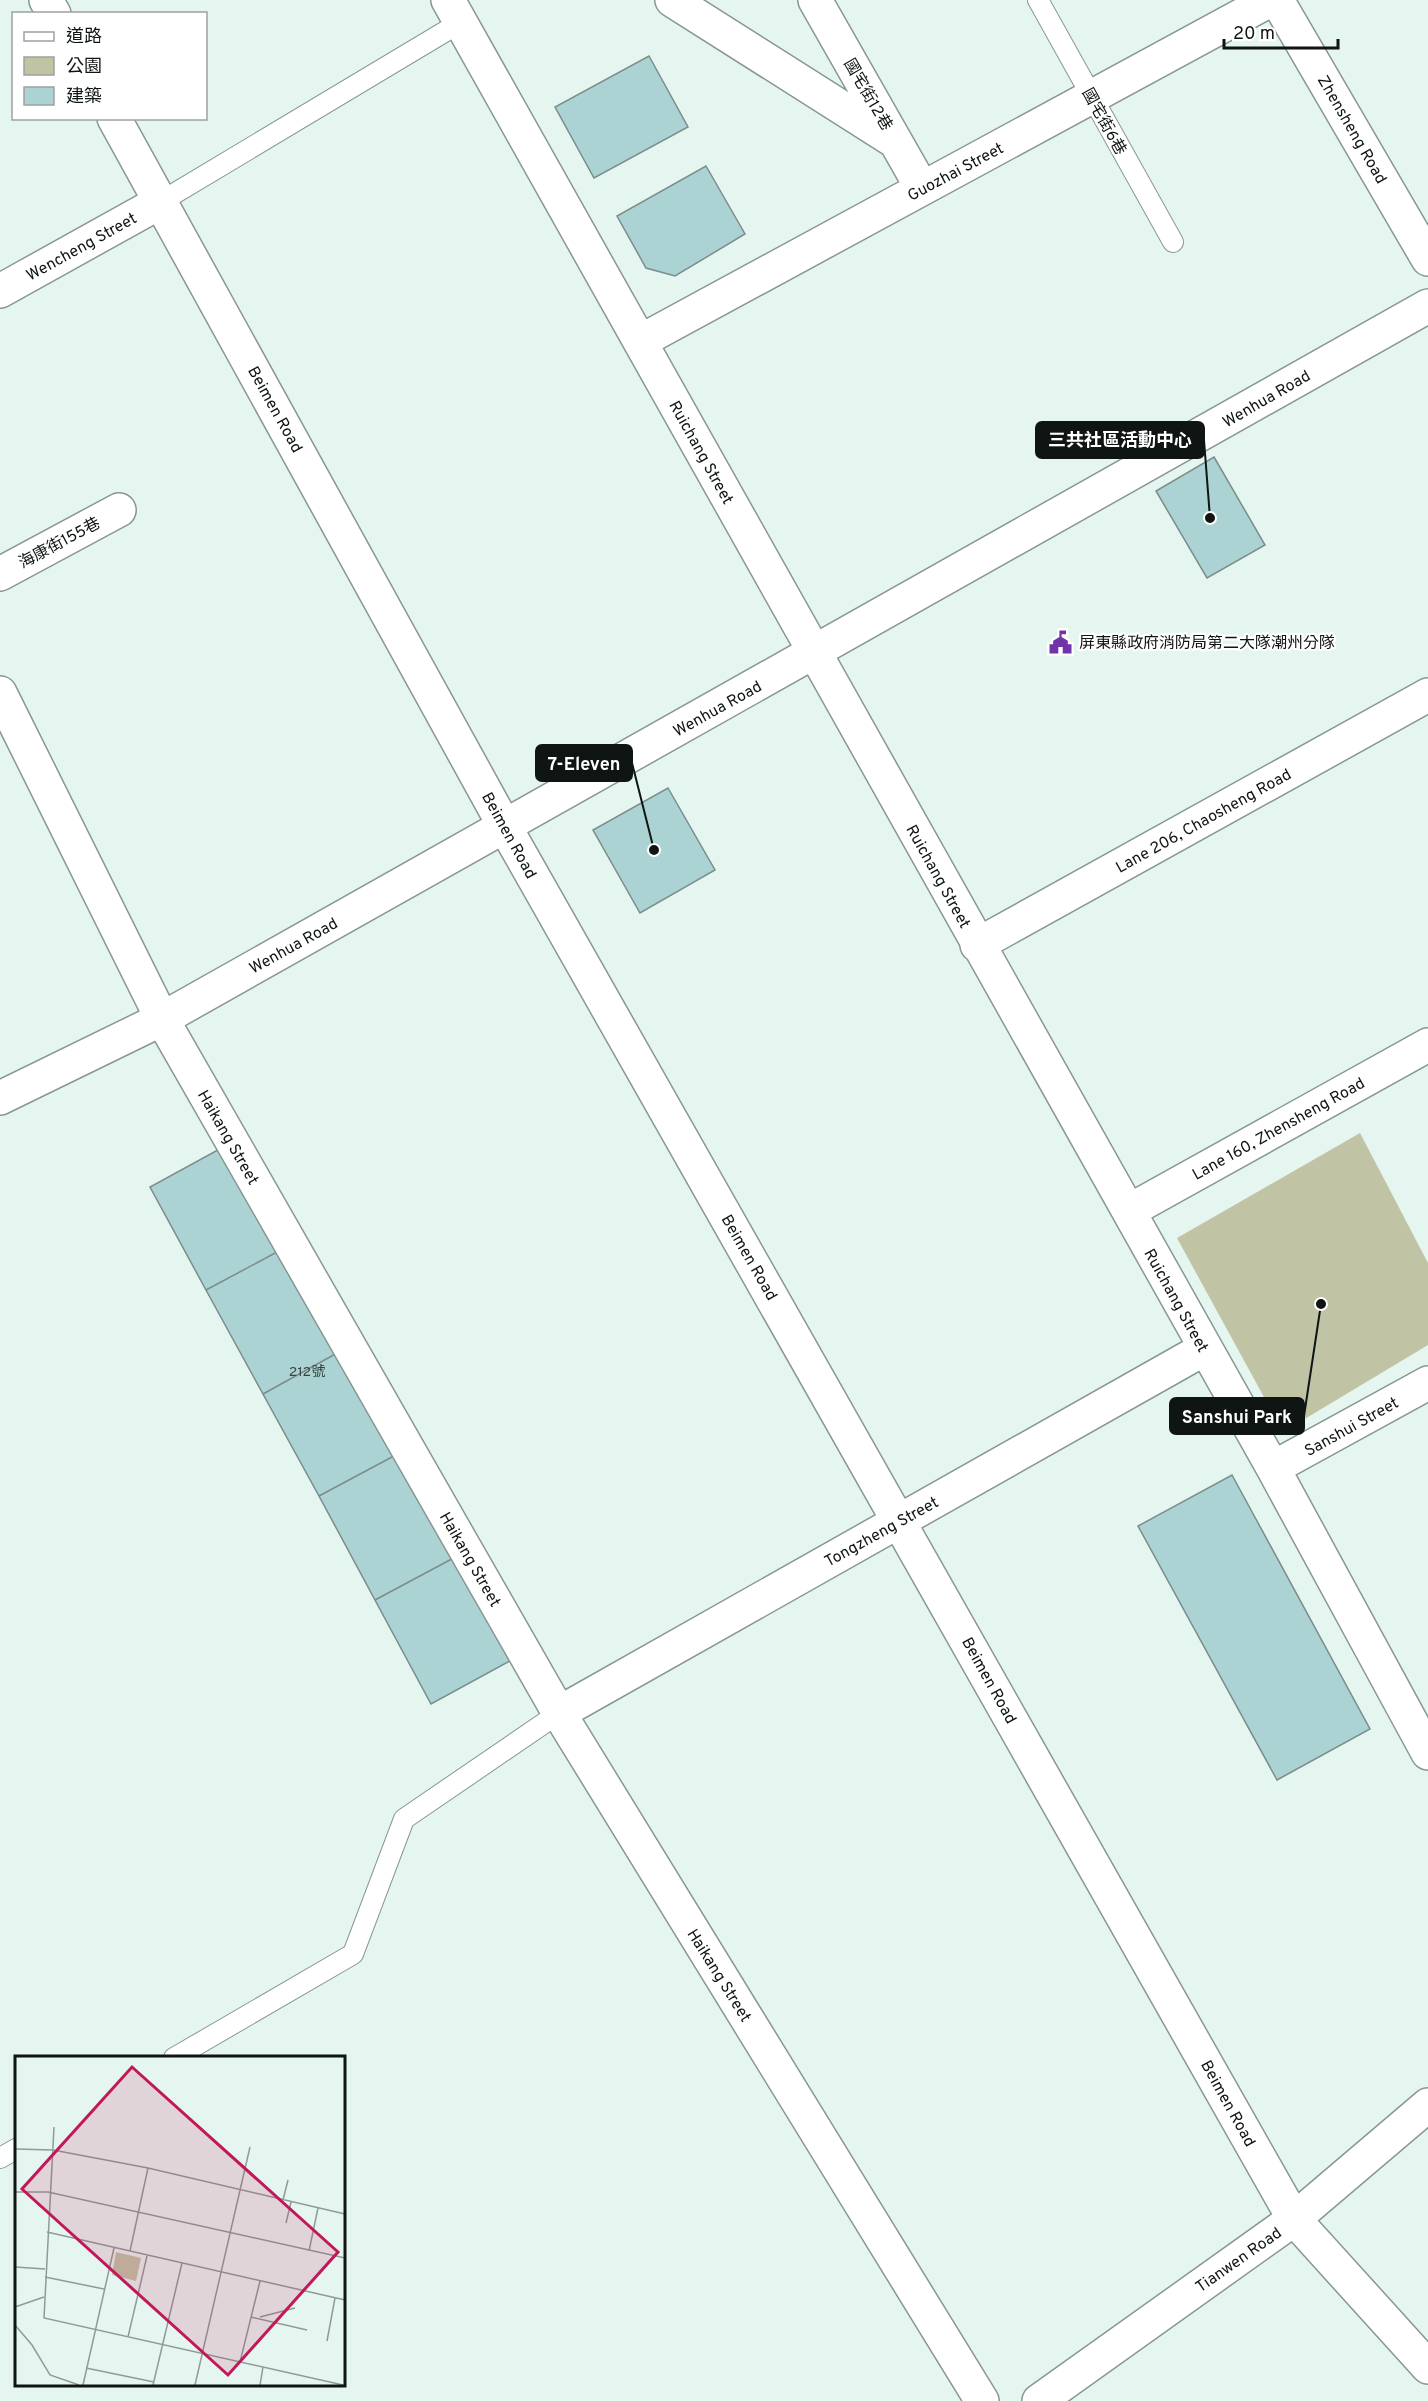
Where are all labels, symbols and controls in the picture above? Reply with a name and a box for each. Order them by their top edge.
legend [12,12,207,120]
scale bar [1224,12,1338,50]
text: 20 m [1233,23,1275,46]
text: 道路 [66,26,102,49]
street label: 國宅街12巷 [839,55,896,135]
text: 公園 [66,56,102,79]
street label: Zhensheng Road [1312,72,1390,188]
street label: 國宅街6巷 [1077,85,1130,159]
text: 建築 [66,86,102,109]
street label: Guozhai Street [904,139,1008,207]
street label: Wencheng Street [23,209,141,286]
street label: Beimen Road [242,363,306,457]
street label: Wenhua Road [1219,367,1315,433]
street label: Ruichang Street [664,398,737,508]
callout: 三共社區活動中心 [1036,422,1204,458]
text: 三共社區活動中心 [1048,430,1192,453]
street label: 海康街155巷 [16,514,104,574]
public building icon: 屏東縣政府消防局第二大隊潮州分隊 [1048,629,1074,655]
place label: 屏東縣政府消防局第二大隊潮州分隊 [1079,634,1335,654]
street label: Wenhua Road [670,677,766,742]
callout: 7-Eleven [536,745,632,781]
text: 7-Eleven [548,754,620,777]
street label: Lane 206, Chaosheng Road [1113,765,1295,878]
street label: Beimen Road [476,789,540,883]
street label: Ruichang Street [901,822,974,932]
street label: Wenhua Road [246,914,342,979]
street label: Lane 160, Zhensheng Road [1189,1074,1369,1186]
street label: Haikang Street [192,1087,262,1189]
street label: Beimen Road [716,1212,781,1304]
street label: Ruichang Street [1139,1246,1212,1356]
house number: 212號 [289,1364,325,1381]
street label: Sanshui Street [1301,1394,1403,1462]
callout: Sanshui Park [1170,1398,1304,1434]
text: Sanshui Park [1182,1407,1292,1430]
street label: Tongzheng Street [822,1493,942,1572]
street label: Haikang Street [434,1509,504,1611]
street label: Beimen Road [956,1634,1020,1728]
street label: Haikang Street [682,1926,755,2026]
inset map [15,2056,345,2386]
street label: Beimen Road [1195,2057,1259,2151]
street label: Tianwen Road [1192,2224,1286,2298]

